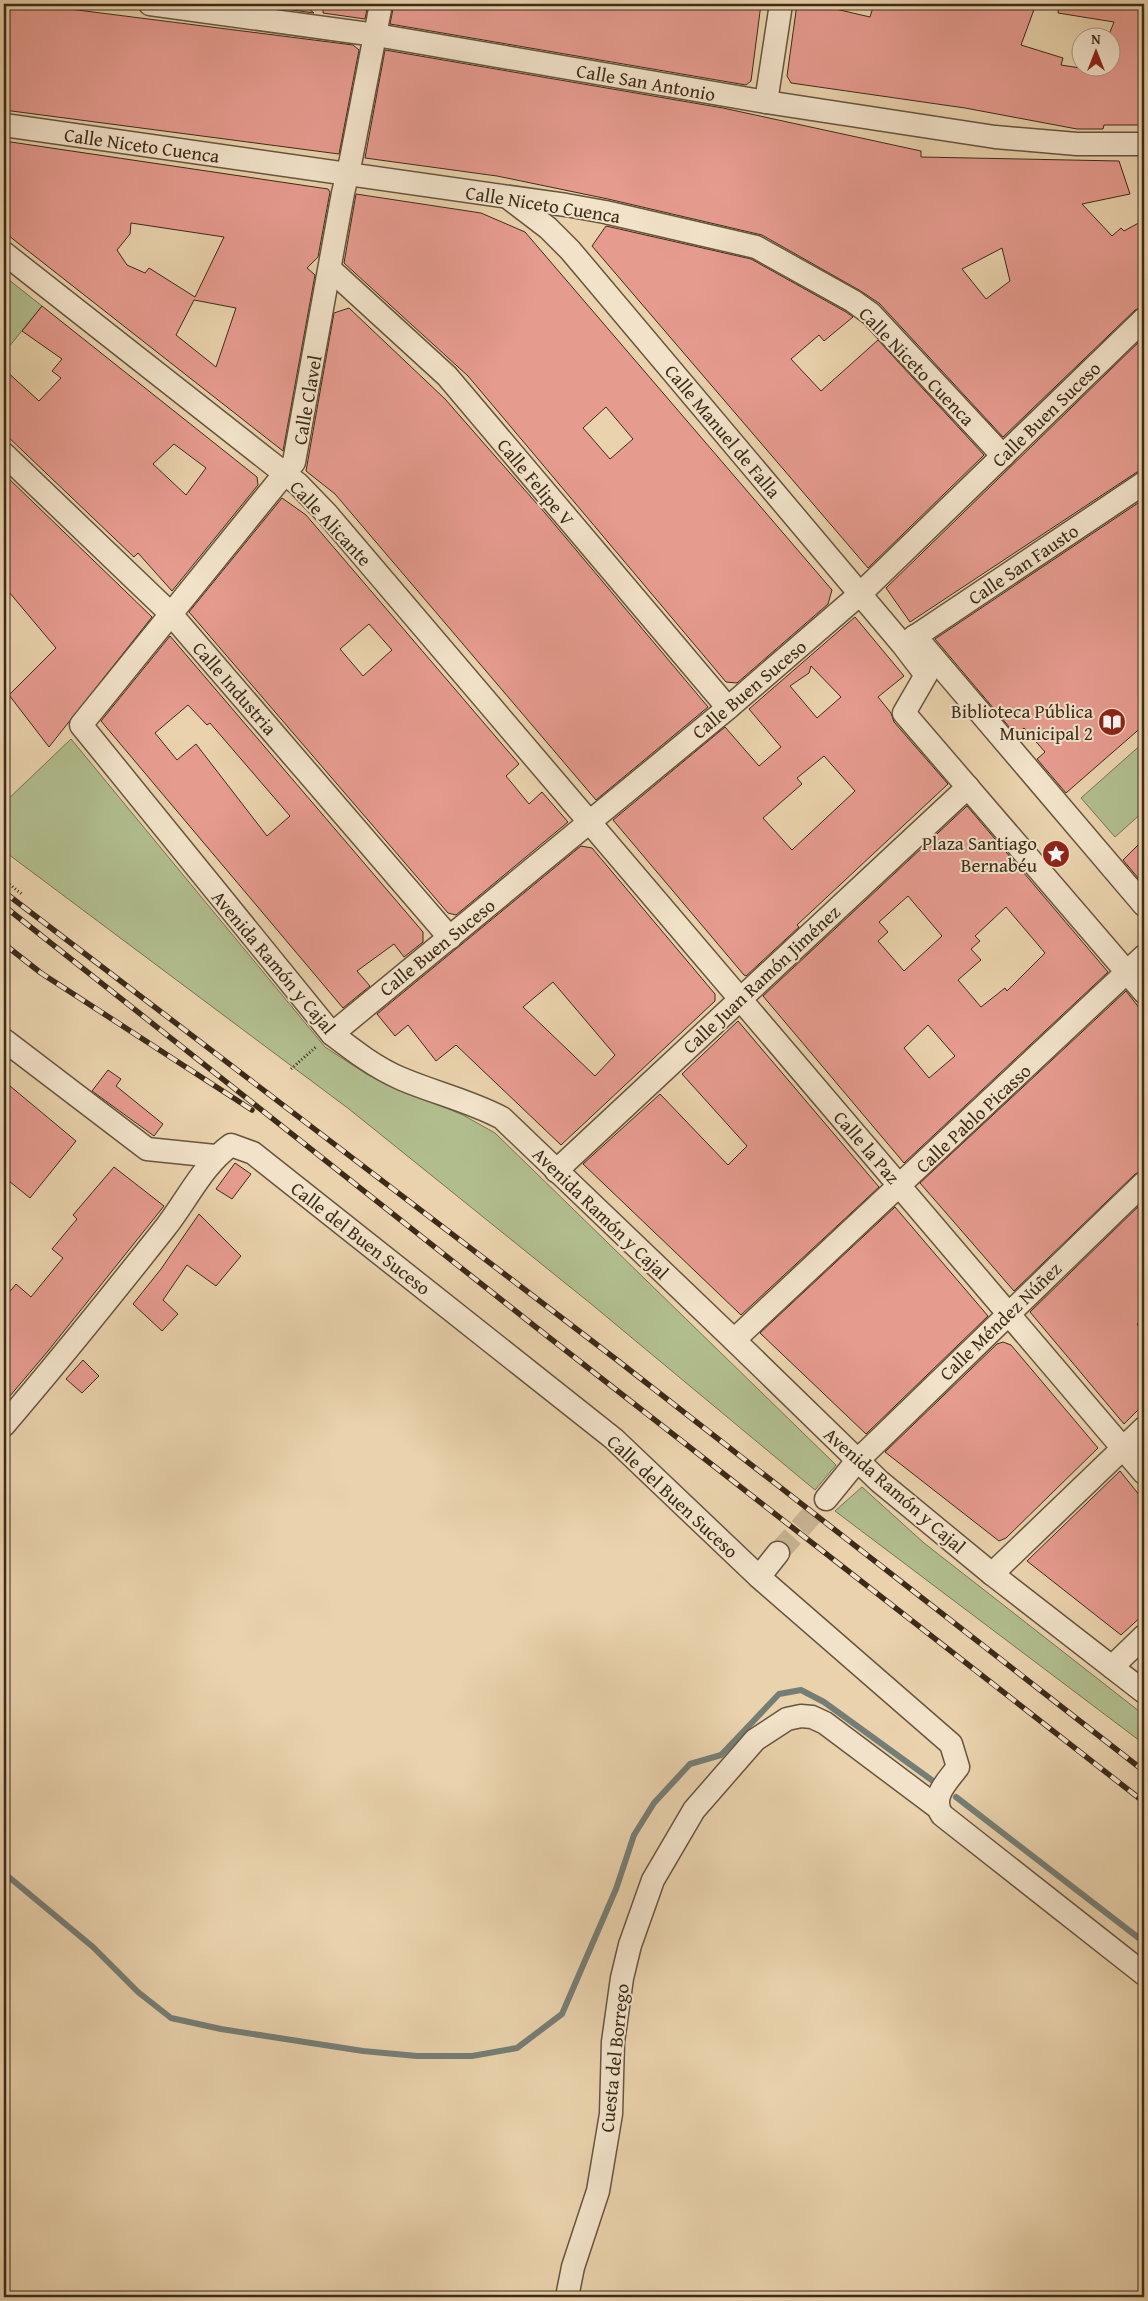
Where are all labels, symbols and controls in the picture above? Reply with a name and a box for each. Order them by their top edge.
north arrow [1070,28,1120,78]
text: N [1091,29,1101,49]
street label: Calle San Antonio [574,56,718,108]
street label: Calle Niceto Cuenca [63,120,221,170]
street label: Calle Niceto Cuenca [464,178,622,230]
street label: Calle Niceto Cuenca [853,300,981,432]
street label: Calle Clavel [285,353,329,447]
street label: Calle Buen Suceso [985,355,1107,473]
street label: Calle Manuel de Falla [658,358,788,504]
street label: Calle Felipe V [491,432,581,532]
street label: Calle Alicante [284,474,378,572]
street label: Calle San Fausto [962,517,1084,611]
street label: Calle Buen Suceso [686,633,812,745]
street label: Calle Industria [186,635,284,741]
place label: Biblioteca Pública Municipal 2 [951,697,1093,747]
library icon: Biblioteca Pública Municipal 2 [1097,707,1127,737]
place label: Plaza Santiago Bernabéu [922,829,1038,879]
place icon: Plaza Santiago Bernabéu [1041,839,1071,869]
street label: Avenida Ramón y Cajal [205,884,343,1040]
street label: Calle Buen Suceso [373,891,501,1003]
street label: Calle Juan Ramón Jiménez [676,898,846,1060]
street label: Calle Pablo Picasso [909,1057,1037,1179]
street label: Calle la Paz [827,1104,907,1190]
street label: Avenida Ramón y Cajal [526,1140,676,1286]
street label: Calle del Buen Suceso [285,1174,437,1302]
street label: Calle Méndez Núñez [933,1255,1067,1387]
street label: Avenida Ramón y Cajal [818,1420,972,1560]
street label: Calle del Buen Suceso [601,1428,745,1564]
street label: Cuesta del Borrego [592,1982,636,2134]

